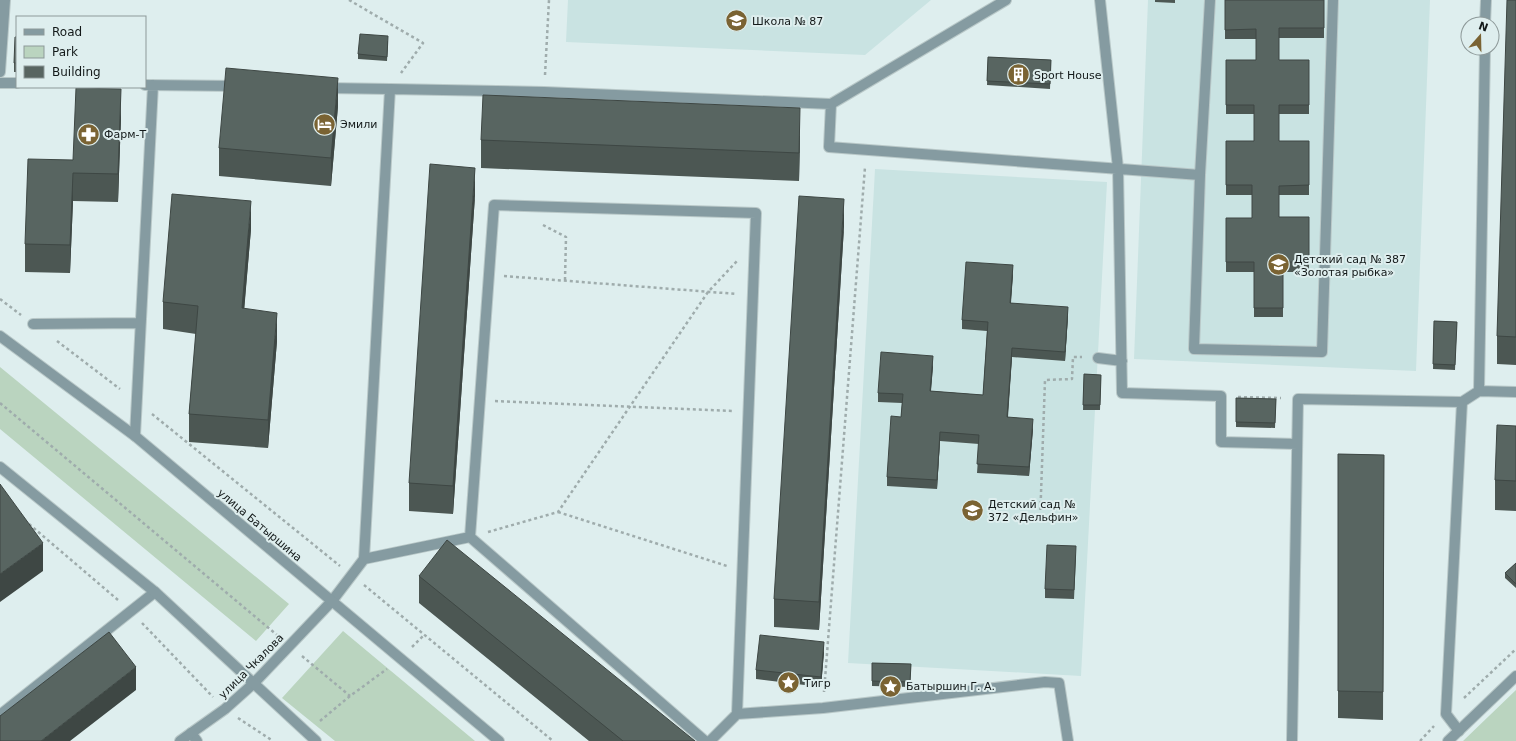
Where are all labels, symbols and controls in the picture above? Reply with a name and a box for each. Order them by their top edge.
school or university icon: Школа № 87 [724,8,750,34]
place label: Школа № 87 [752,15,823,28]
legend [16,16,146,88]
north arrow [1460,16,1500,56]
text: N [1477,19,1490,35]
text: Road [52,25,82,39]
text: Park [52,45,78,59]
building icon: Sport House [1006,62,1032,88]
text: Building [52,65,101,79]
place label: Sport House [1034,69,1102,82]
hotel icon: Эмили [311,111,337,137]
place label: Эмили [340,118,377,131]
pharmacy icon: Фарм-Т [75,121,101,147]
place label: Фарм-Т [104,128,146,141]
school or university icon: Детский сад № 387 «Золотая рыбка» [1266,252,1292,278]
place label: Детский сад № 387 «Золотая рыбка» [1294,253,1406,279]
street label: улица Батыршина [215,486,304,564]
school or university icon: Детский сад № 372 «Дельфин» [960,497,986,523]
place label: Детский сад № 372 «Дельфин» [988,498,1079,524]
street label: улица Чкалова [216,631,286,701]
place icon: Тигр [775,670,801,696]
place icon: Батыршин Г. А. [878,673,904,699]
place label: Тигр [803,677,831,690]
place label: Батыршин Г. А. [906,680,995,693]

